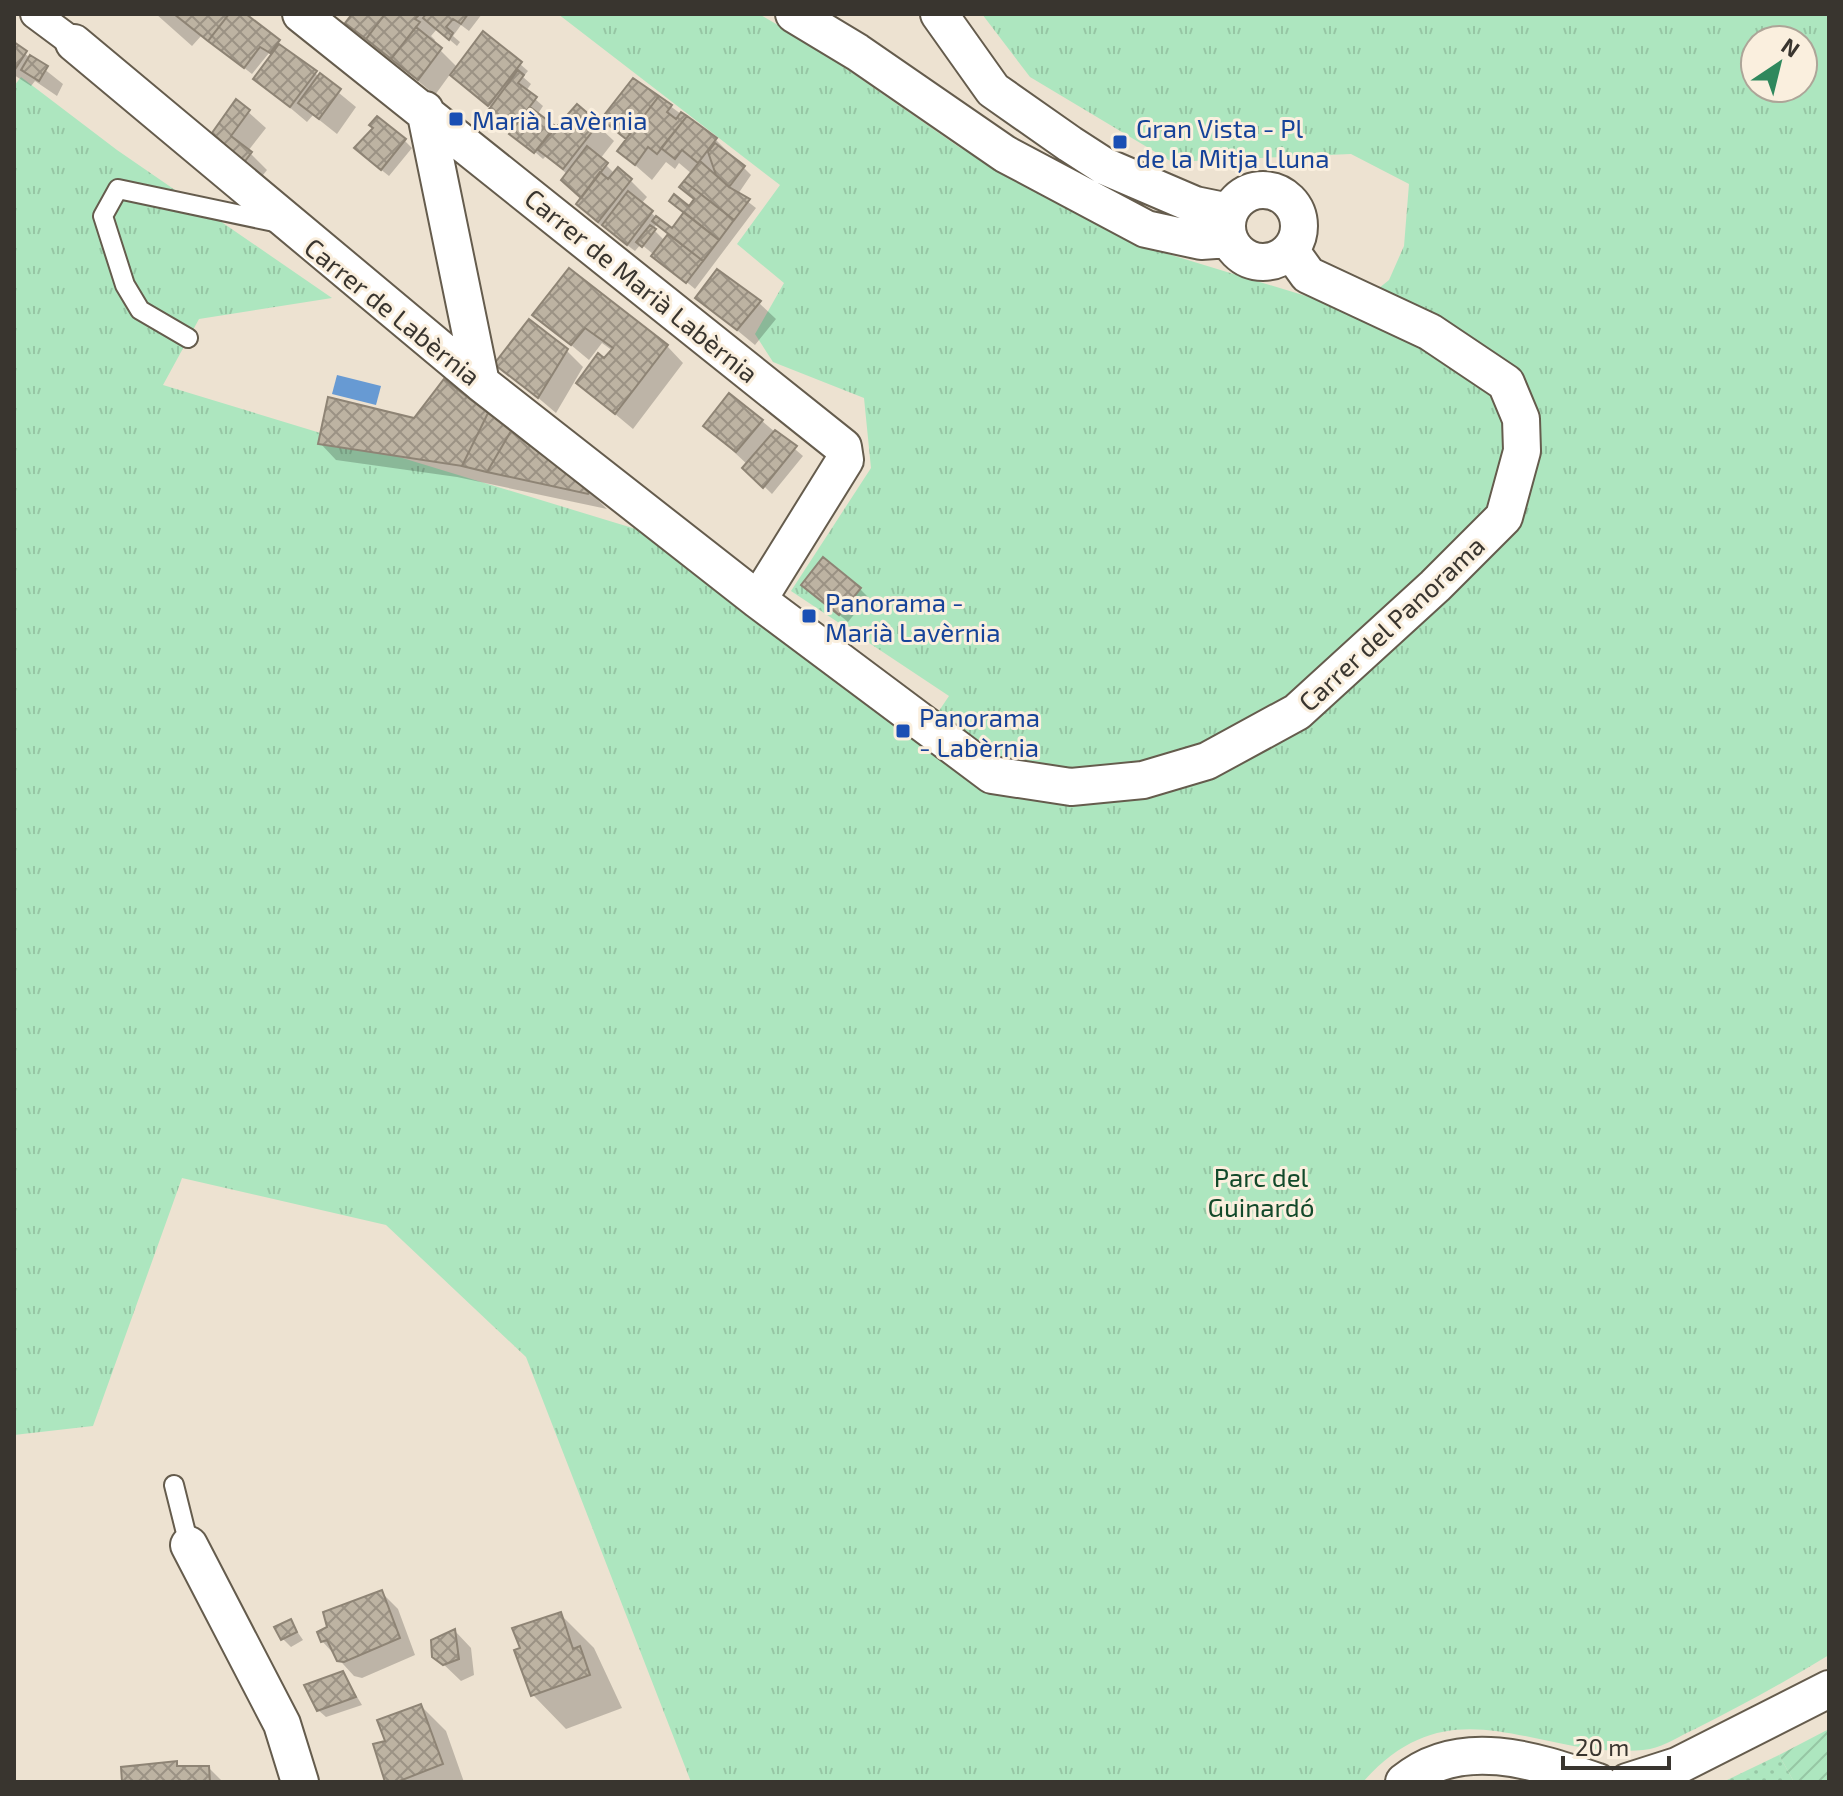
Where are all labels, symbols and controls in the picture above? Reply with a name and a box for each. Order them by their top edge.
north arrow [1739,24,1819,104]
text: N [1777,32,1805,62]
place label: Marià Lavèrnia [472,104,648,135]
marker: Marià Lavèrnia [447,110,465,128]
place label: Gran Vista - Pl de la Mitja Lluna [1136,112,1329,173]
marker: Gran Vista - Pl de la Mitja Lluna [1111,133,1129,151]
street label: Carrer de Marià Labèrnia [519,182,765,388]
street label: Carrer de Labèrnia [299,231,487,391]
street label: Carrer del Panorama [1292,529,1490,717]
place label: Panorama - Marià Lavèrnia [825,586,1001,647]
marker: Panorama - Marià Lavèrnia [800,607,818,625]
place label: Panorama - Labèrnia [919,701,1040,762]
marker: Panorama - Labèrnia [894,722,912,740]
park label: Parc del Guinardó [1208,1161,1314,1222]
scale bar [1563,1720,1669,1770]
text: 20 m [1575,1732,1629,1761]

